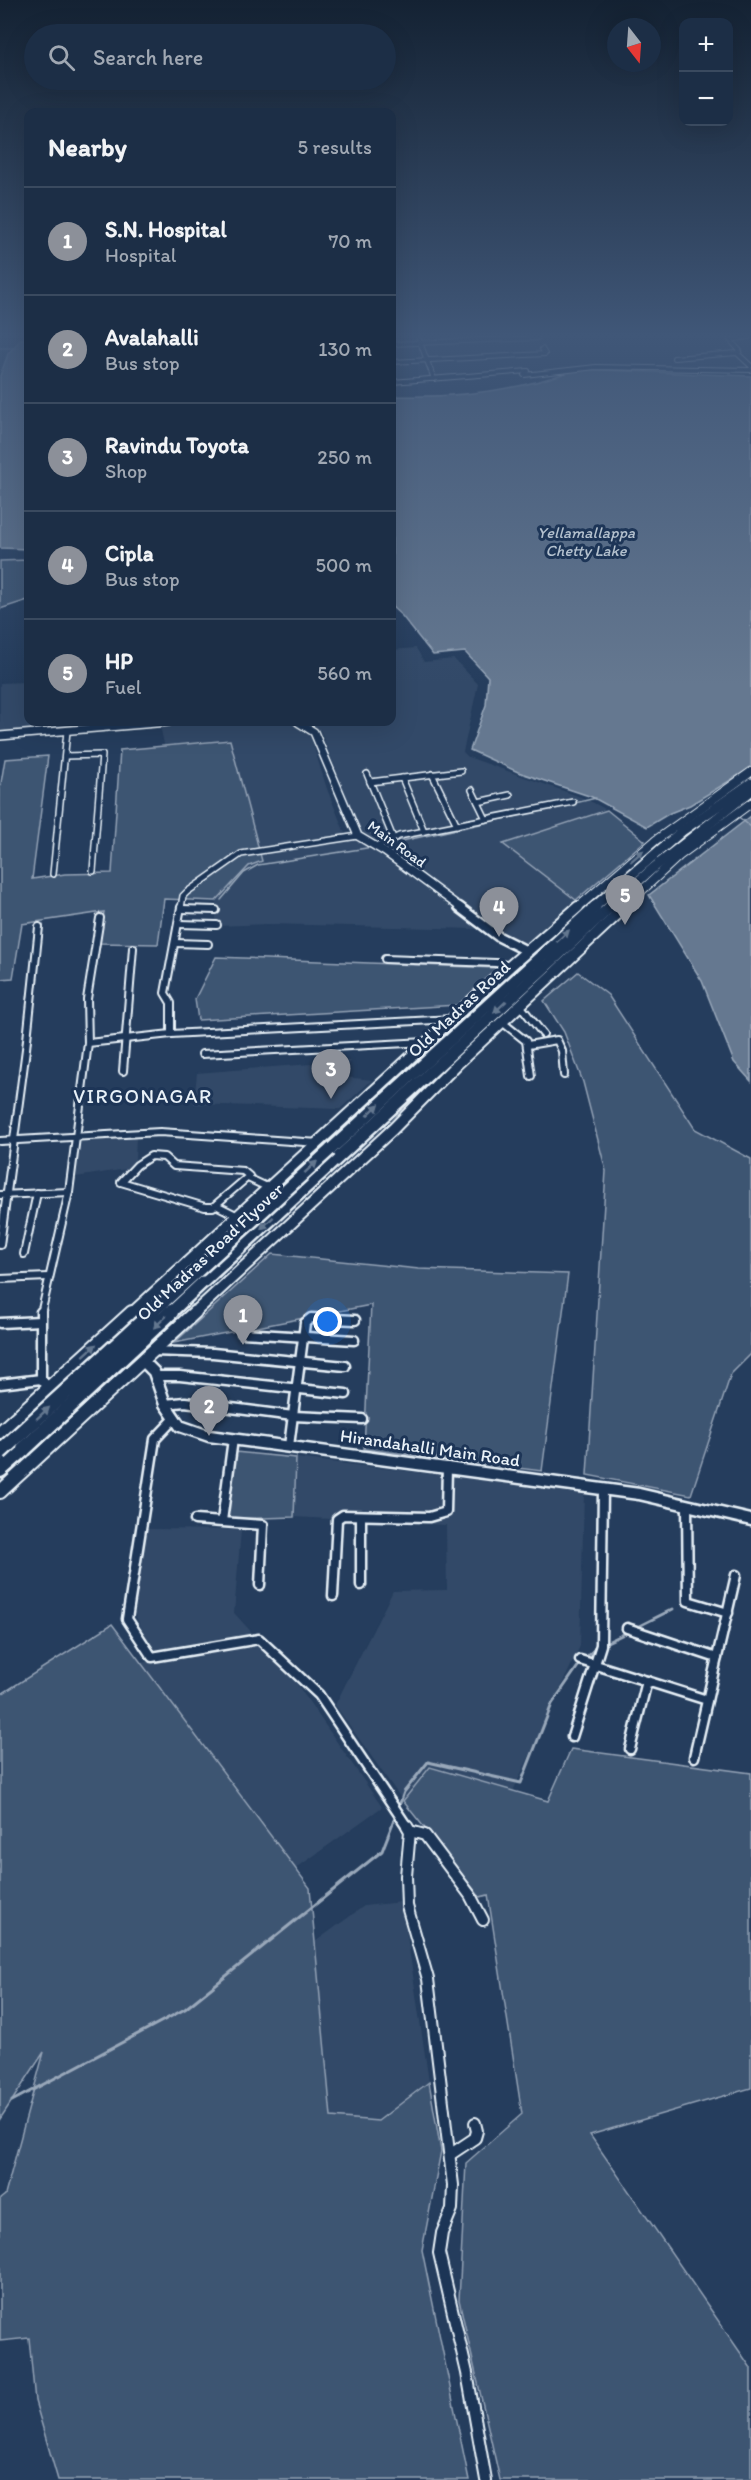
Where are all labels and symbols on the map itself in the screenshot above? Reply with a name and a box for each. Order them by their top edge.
north arrow [607,18,661,72]
water label: Yellamallappa Chetty Lake [537,523,636,560]
street label: Main Road [364,817,430,871]
one-way arrow [629,850,644,863]
pin: 5 [606,876,644,925]
pin: 4 [480,888,518,937]
one-way arrow [555,930,570,943]
street label: Old Madras Road [403,956,515,1062]
one-way arrow [492,1000,507,1014]
pin: 3 [312,1050,350,1099]
district label: VIRGONAGAR [73,1084,213,1108]
one-way arrow [365,1104,380,1117]
one-way arrow [303,1161,318,1174]
street label: Old Madras Road Flyover [132,1178,289,1326]
one-way arrow [260,1216,275,1229]
pin: 1 [224,1296,262,1345]
your location [313,1307,342,1336]
one-way arrow [153,1315,168,1328]
one-way arrow [82,1344,97,1357]
pin: 2 [190,1386,228,1436]
one-way arrow [36,1406,50,1420]
street label: Hirandahalli Main Road [339,1424,522,1472]

